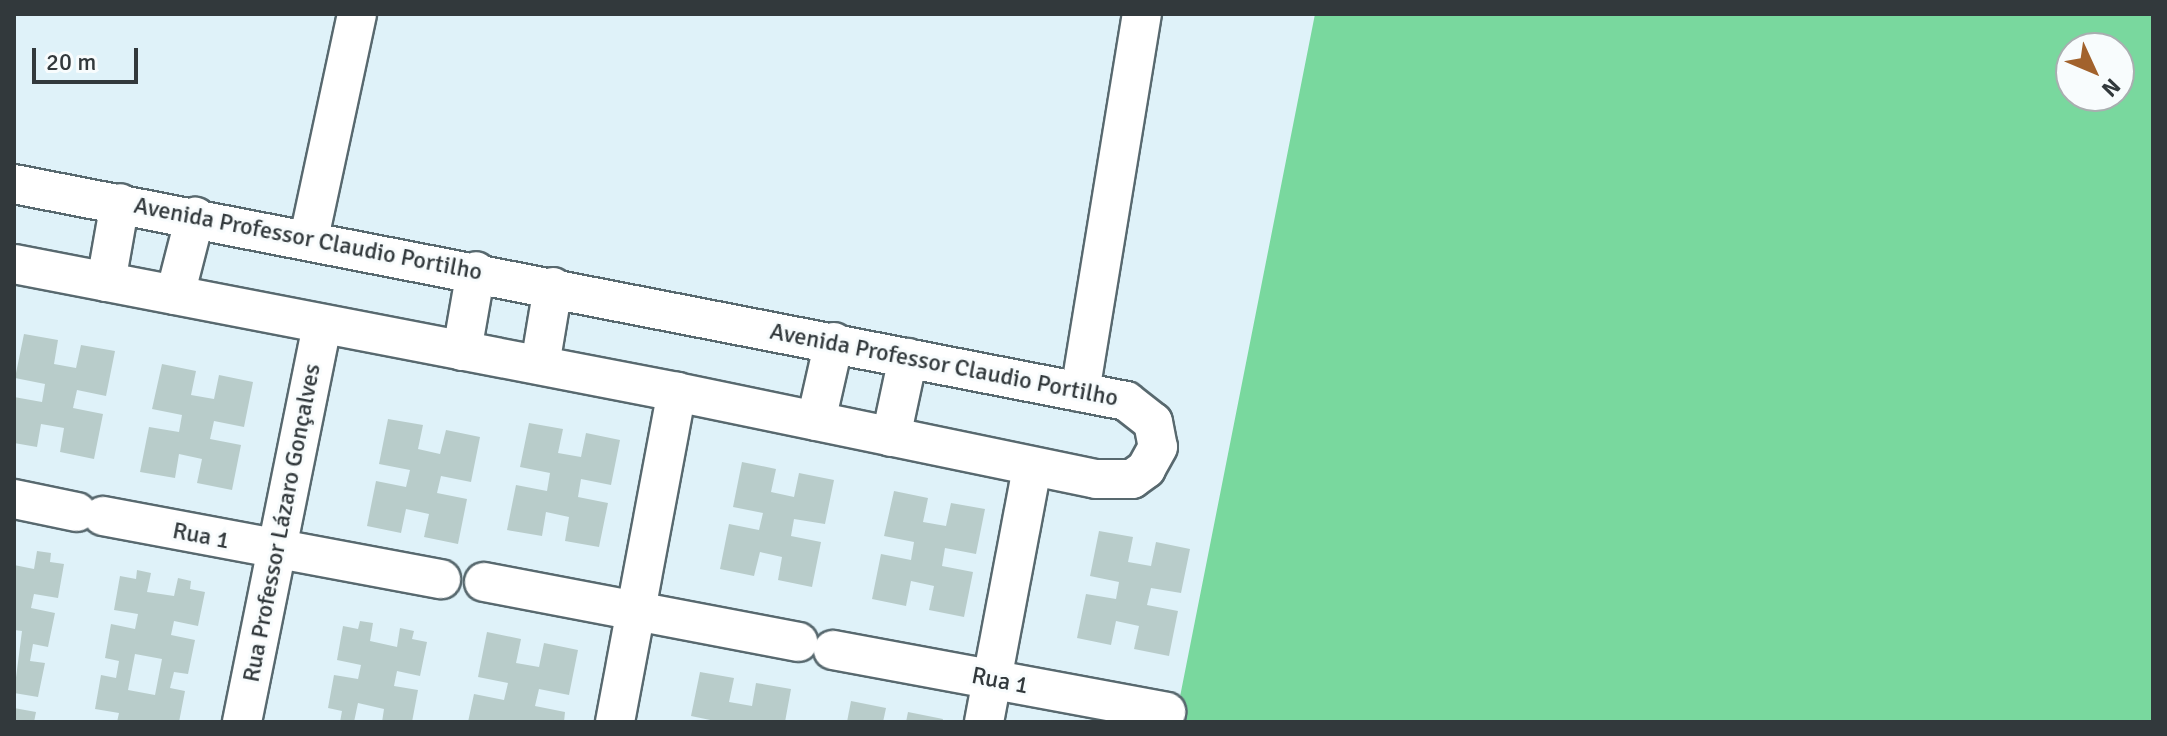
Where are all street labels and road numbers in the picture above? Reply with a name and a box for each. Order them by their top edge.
street label: Avenida Professor Claudio Portilho [131,191,485,287]
street label: Avenida Professor Claudio Portilho [767,317,1121,413]
street label: Rua Professor Lázaro Gonçalves [237,361,327,685]
street label: Rua 1 [170,516,232,556]
street label: Rua 1 [969,661,1031,701]

